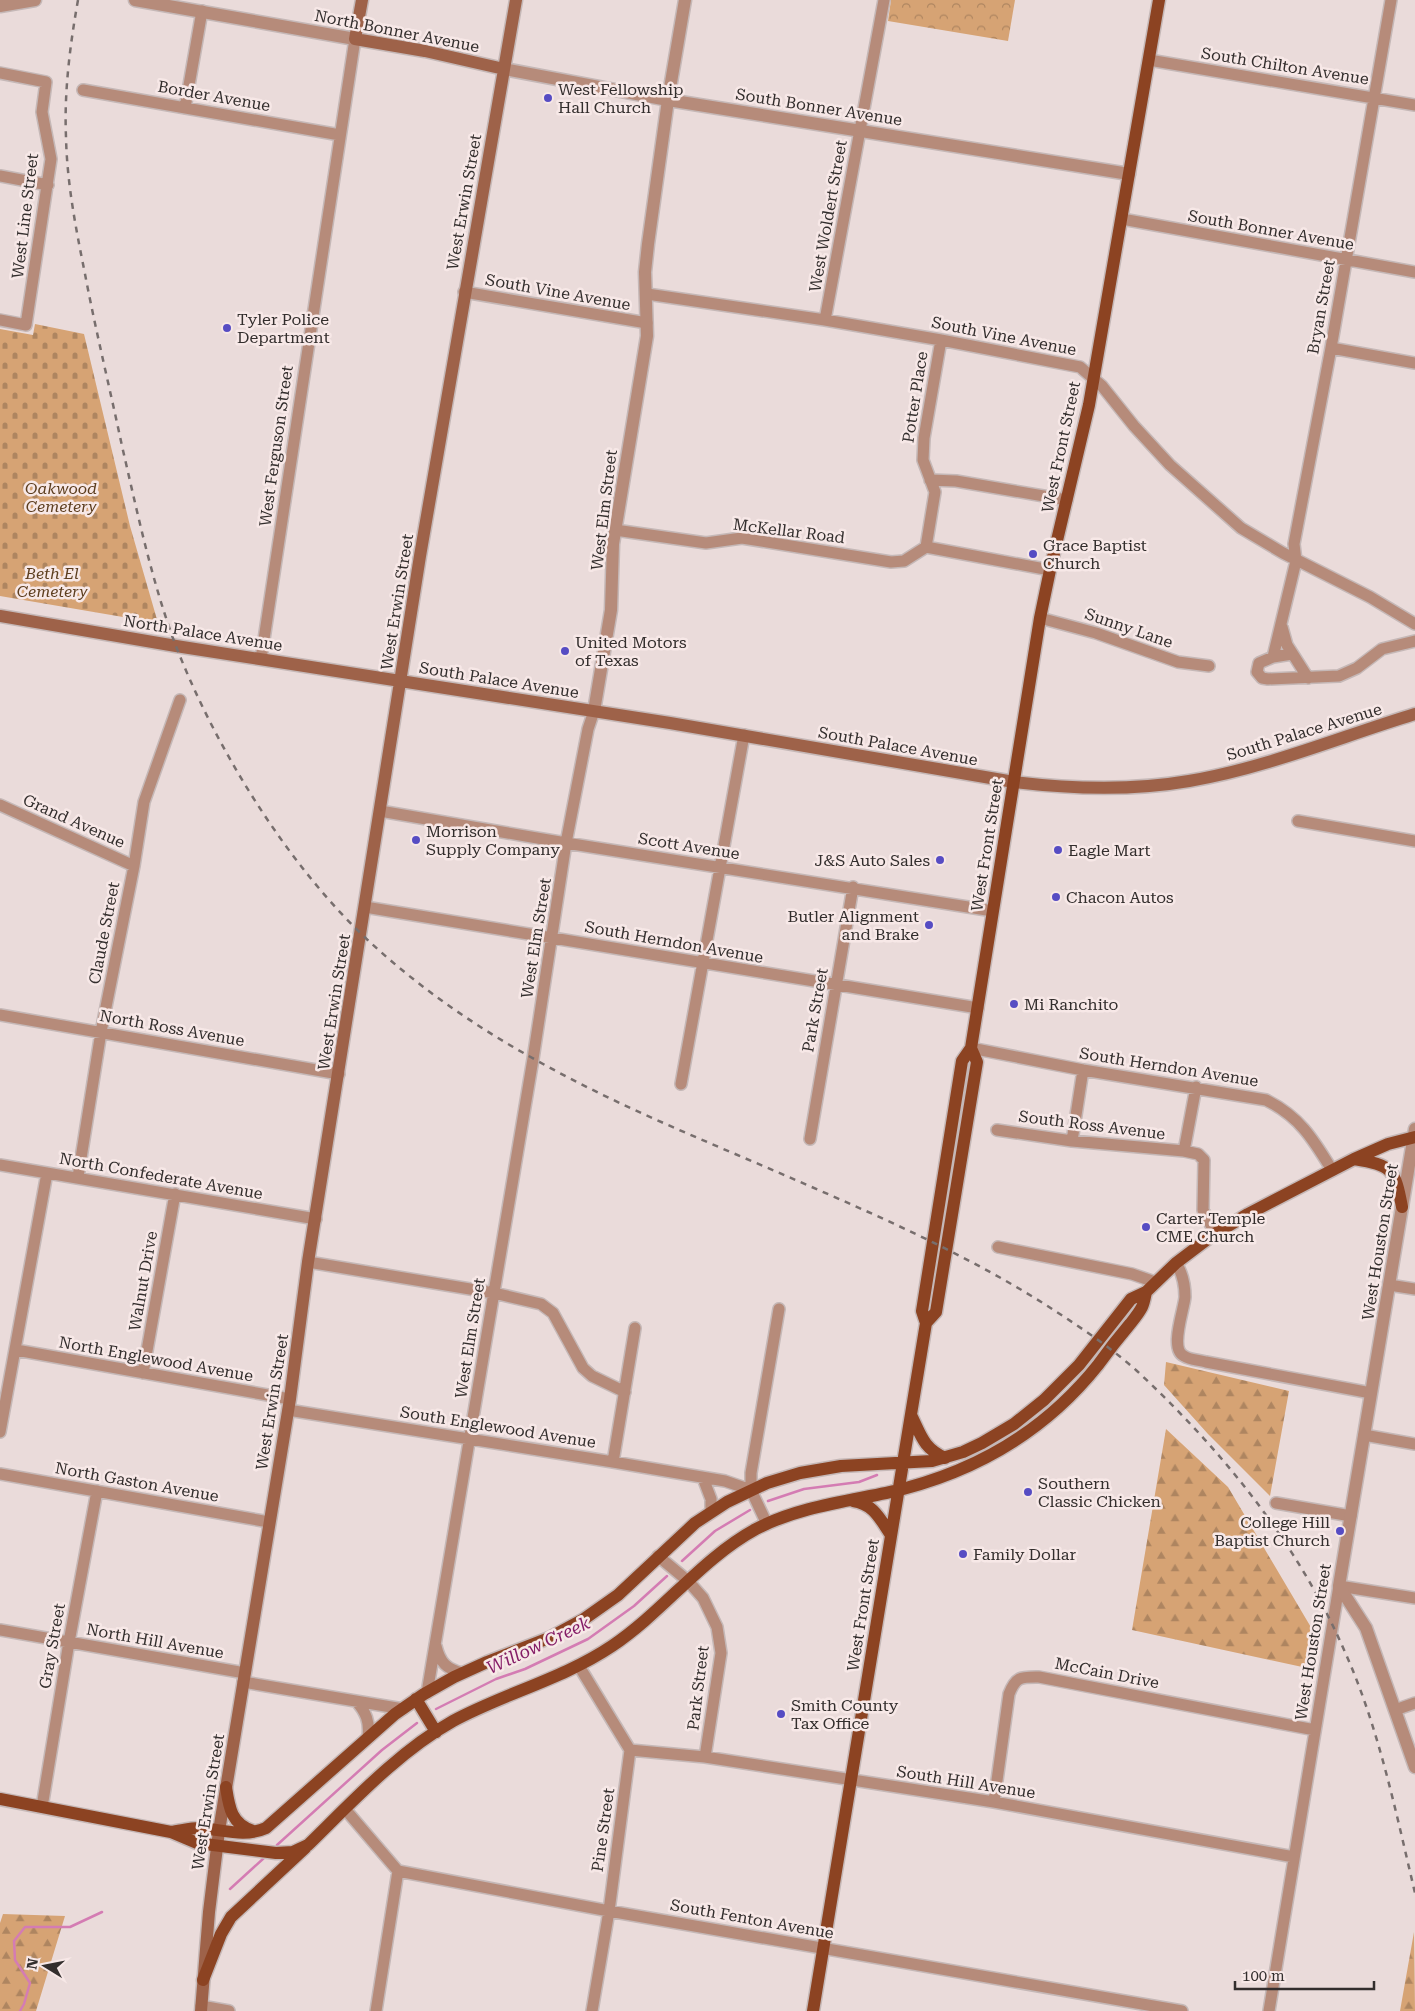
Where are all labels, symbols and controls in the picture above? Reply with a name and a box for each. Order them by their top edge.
street label: North Bonner Avenue [313,6,481,56]
street label: South Chilton Avenue [1200,43,1370,89]
street label: Border Avenue [156,77,272,115]
place label: West Fellowship Hall Church [558,80,684,117]
street label: South Bonner Avenue [734,84,904,130]
marker: West Fellowship Hall Church [542,92,554,104]
street label: West Erwin Street [443,133,485,271]
street label: West Woldert Street [805,138,851,294]
street label: West Line Street [8,152,42,280]
street label: South Bonner Avenue [1186,206,1356,254]
street label: Bryan Street [1303,258,1339,356]
street label: South Vine Avenue [484,270,632,314]
place label: Tyler Police Department [237,310,330,347]
street label: South Vine Avenue [930,313,1078,359]
marker: Tyler Police Department [221,322,233,334]
street label: Potter Place [898,350,932,444]
street label: West Ferguson Street [255,364,297,528]
street label: West Front Street [1038,380,1084,514]
street label: West Elm Street [587,448,621,572]
park label: Oakwood Cemetery [25,479,97,516]
street label: McKellar Road [732,515,846,547]
street label: West Erwin Street [377,532,417,671]
place label: Grace Baptist Church [1043,536,1147,573]
marker: Grace Baptist Church [1027,548,1039,560]
park label: Beth El Cemetery [17,564,88,601]
street label: Sunny Lane [1083,604,1176,652]
street label: North Palace Avenue [122,611,284,655]
place label: United Motors of Texas [575,633,687,670]
marker: United Motors of Texas [559,645,571,657]
street label: South Palace Avenue [418,658,580,702]
street label: South Palace Avenue [1224,699,1384,765]
street label: South Palace Avenue [817,723,979,769]
street label: West Front Street [967,777,1007,913]
street label: Grand Avenue [20,790,128,852]
place label: Morrison Supply Company [426,822,560,859]
street label: Scott Avenue [637,829,741,863]
marker: Morrison Supply Company [410,834,422,846]
place label: Eagle Mart [1068,841,1150,860]
marker: Eagle Mart [1052,844,1064,856]
place label: J&S Auto Sales [815,851,930,870]
marker: J&S Auto Sales [934,854,946,866]
street label: West Elm Street [517,876,555,1000]
street label: Claude Street [85,880,123,986]
place label: Chacon Autos [1066,888,1174,907]
marker: Chacon Autos [1050,891,1062,903]
place label: Butler Alignment and Brake [788,907,919,944]
street label: South Herndon Avenue [583,917,765,967]
marker: Butler Alignment and Brake [923,919,935,931]
street label: West Erwin Street [314,932,354,1071]
street label: Park Street [798,966,832,1054]
place label: Mi Ranchito [1024,995,1119,1014]
marker: Mi Ranchito [1008,998,1020,1010]
street label: North Ross Avenue [98,1006,246,1050]
street label: South Herndon Avenue [1078,1043,1260,1091]
street label: South Ross Avenue [1018,1107,1167,1143]
street label: North Confederate Avenue [58,1149,264,1203]
street label: West Houston Street [1358,1162,1402,1322]
place label: Carter Temple CME Church [1156,1209,1266,1246]
marker: Carter Temple CME Church [1140,1221,1152,1233]
street label: Walnut Drive [125,1229,161,1332]
street label: West Elm Street [451,1276,489,1400]
street label: West Erwin Street [252,1332,292,1471]
street label: North Englewood Avenue [57,1333,255,1386]
street label: South Englewood Avenue [399,1402,597,1452]
street label: North Gaston Avenue [54,1458,221,1506]
place label: Southern Classic Chicken [1038,1474,1161,1511]
marker: Southern Classic Chicken [1022,1486,1034,1498]
place label: College Hill Baptist Church [1214,1513,1330,1550]
marker: College Hill Baptist Church [1334,1525,1346,1537]
street label: West Front Street [843,1537,883,1673]
place label: Family Dollar [973,1545,1076,1564]
marker: Family Dollar [957,1548,969,1560]
street label: West Houston Street [1291,1562,1335,1722]
street label: Gray Street [35,1602,69,1690]
water label: Willow Creek [483,1612,593,1678]
street label: North Hill Avenue [85,1620,225,1662]
street label: Park Street [683,1645,713,1731]
street label: McCain Drive [1053,1654,1161,1692]
place label: Smith County Tax Office [791,1696,899,1733]
marker: Smith County Tax Office [775,1708,787,1720]
street label: West Erwin Street [188,1732,228,1871]
street label: South Hill Avenue [895,1762,1037,1802]
street label: Pine Street [588,1787,618,1873]
street label: South Fenton Avenue [669,1895,835,1943]
north arrow [20,1941,70,1991]
text: N [23,1957,41,1970]
scale bar [1235,1958,1374,1990]
text: 100 m [1242,1967,1285,1985]

